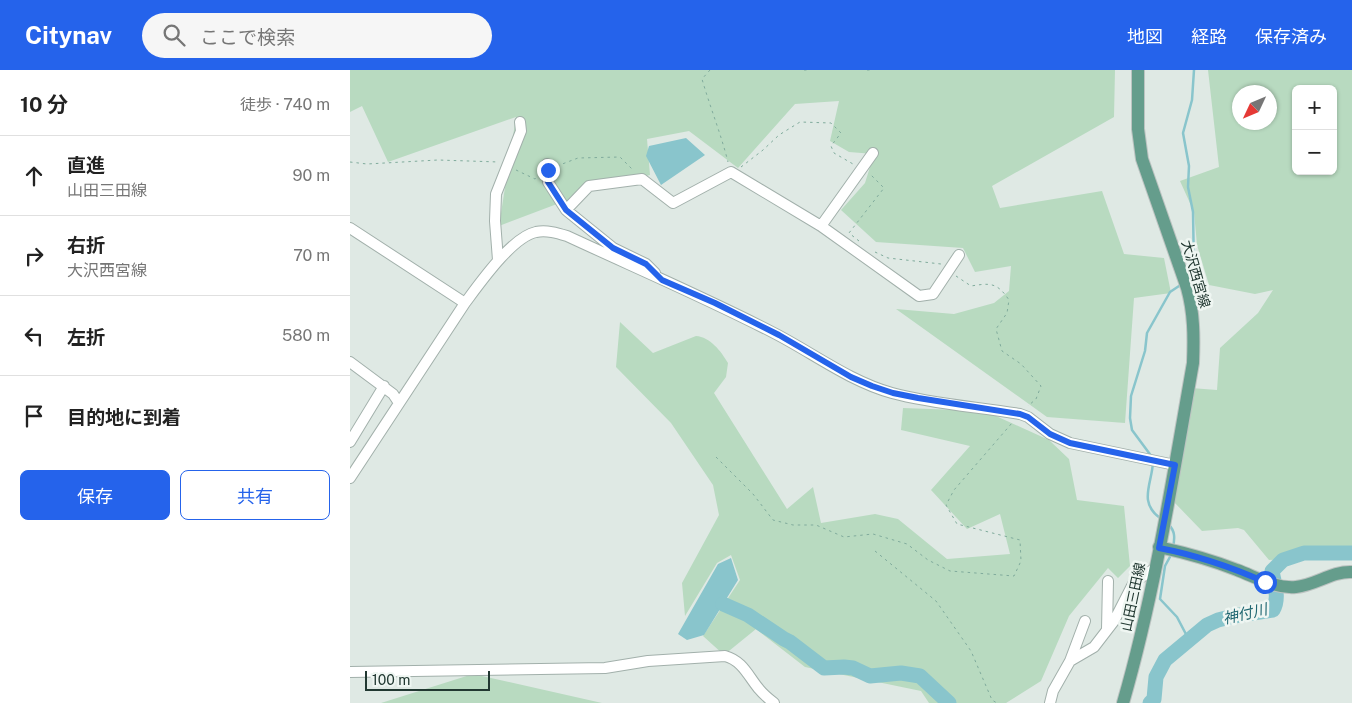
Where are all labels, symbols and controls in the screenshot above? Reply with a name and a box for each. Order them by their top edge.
search box [142,13,492,58]
text: Citynav [25,21,112,49]
icon: search [160,21,188,49]
text: ここで検索 [200,26,295,48]
text: 地図 [1127,26,1163,47]
text: 経路 [1191,26,1227,47]
text: 保存済み [1255,26,1327,47]
north arrow [1232,85,1277,130]
map controls [1292,85,1337,175]
button: + [1292,85,1337,130]
text: 10 分 [20,92,68,117]
text: 徒歩 · 740 m [240,95,330,114]
button: − [1292,130,1337,175]
text: 直進 [67,154,105,176]
route end [537,159,560,182]
icon: ahead [20,162,48,190]
text: 90 m [293,166,330,185]
text: 山田三田線 [67,181,147,200]
text: 右折 [67,234,105,256]
street label: 大沢西宮線 [1179,238,1213,310]
icon: right [20,242,48,270]
text: 70 m [293,246,330,265]
text: 大沢西宮線 [67,261,147,280]
icon: left [20,322,48,350]
text: 左折 [67,326,105,348]
text: 580 m [282,326,330,345]
icon: arrive [20,402,48,430]
text: 目的地に到着 [67,406,181,428]
button: 保存 [20,470,170,520]
button: 共有 [180,470,330,520]
street label: 山田三田線 [1118,561,1148,633]
route start [1254,571,1277,594]
water label: 神付川 [1221,600,1271,627]
scale bar [365,668,490,691]
text: 100 m [372,672,410,688]

